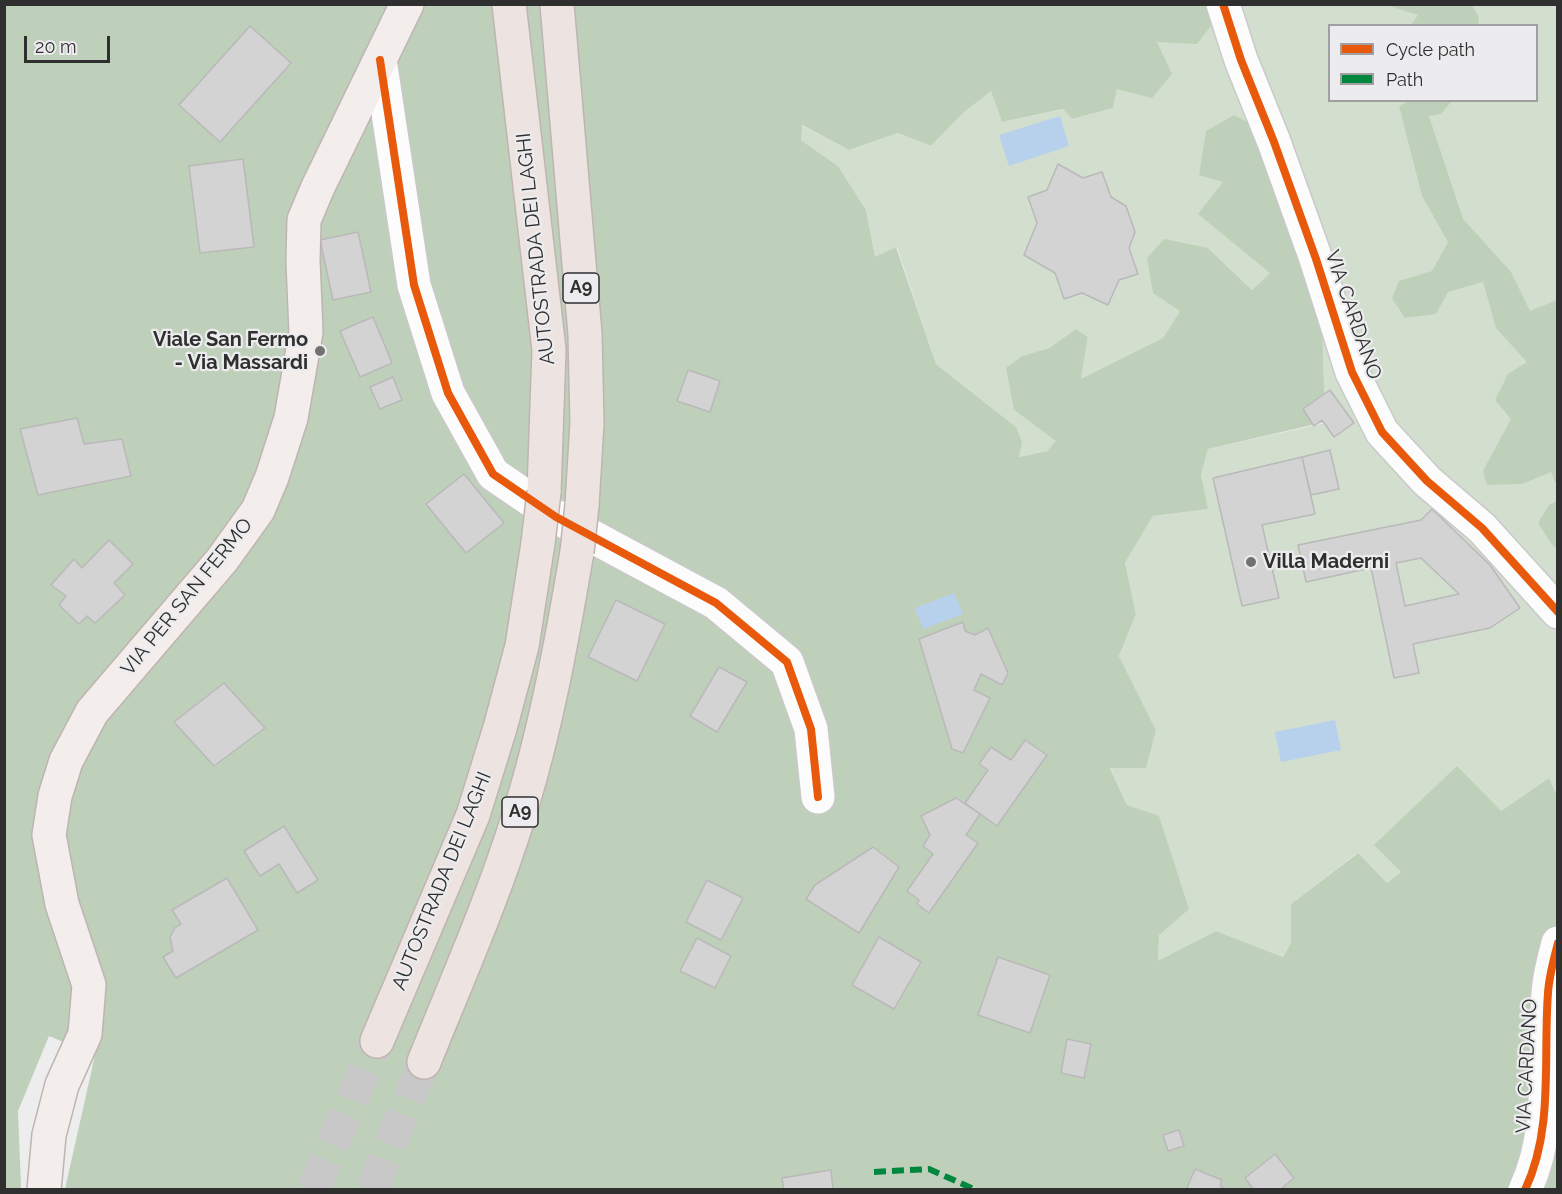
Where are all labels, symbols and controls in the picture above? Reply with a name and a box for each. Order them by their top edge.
scale bar [27,24,112,62]
legend [1328,24,1538,102]
text: 20 m [35,36,77,57]
text: Cycle path [1386,39,1475,60]
text: Path [1386,69,1423,90]
street label: AUTOSTRADA DEI LAGHI [512,132,560,366]
street label: VIA CARDANO [1320,247,1386,383]
road number: A9 [563,273,599,303]
place label: Viale San Fermo - Via Massardi [153,328,308,375]
marker: Viale San Fermo - Via Massardi [313,344,327,358]
street label: VIA PER SAN FERMO [116,514,258,680]
place label: Villa Maderni [1263,550,1389,574]
marker: Villa Maderni [1244,555,1258,569]
street label: AUTOSTRADA DEI LAGHI [387,768,497,994]
road number: A9 [502,797,538,827]
street label: VIA CARDANO [1511,998,1543,1134]

